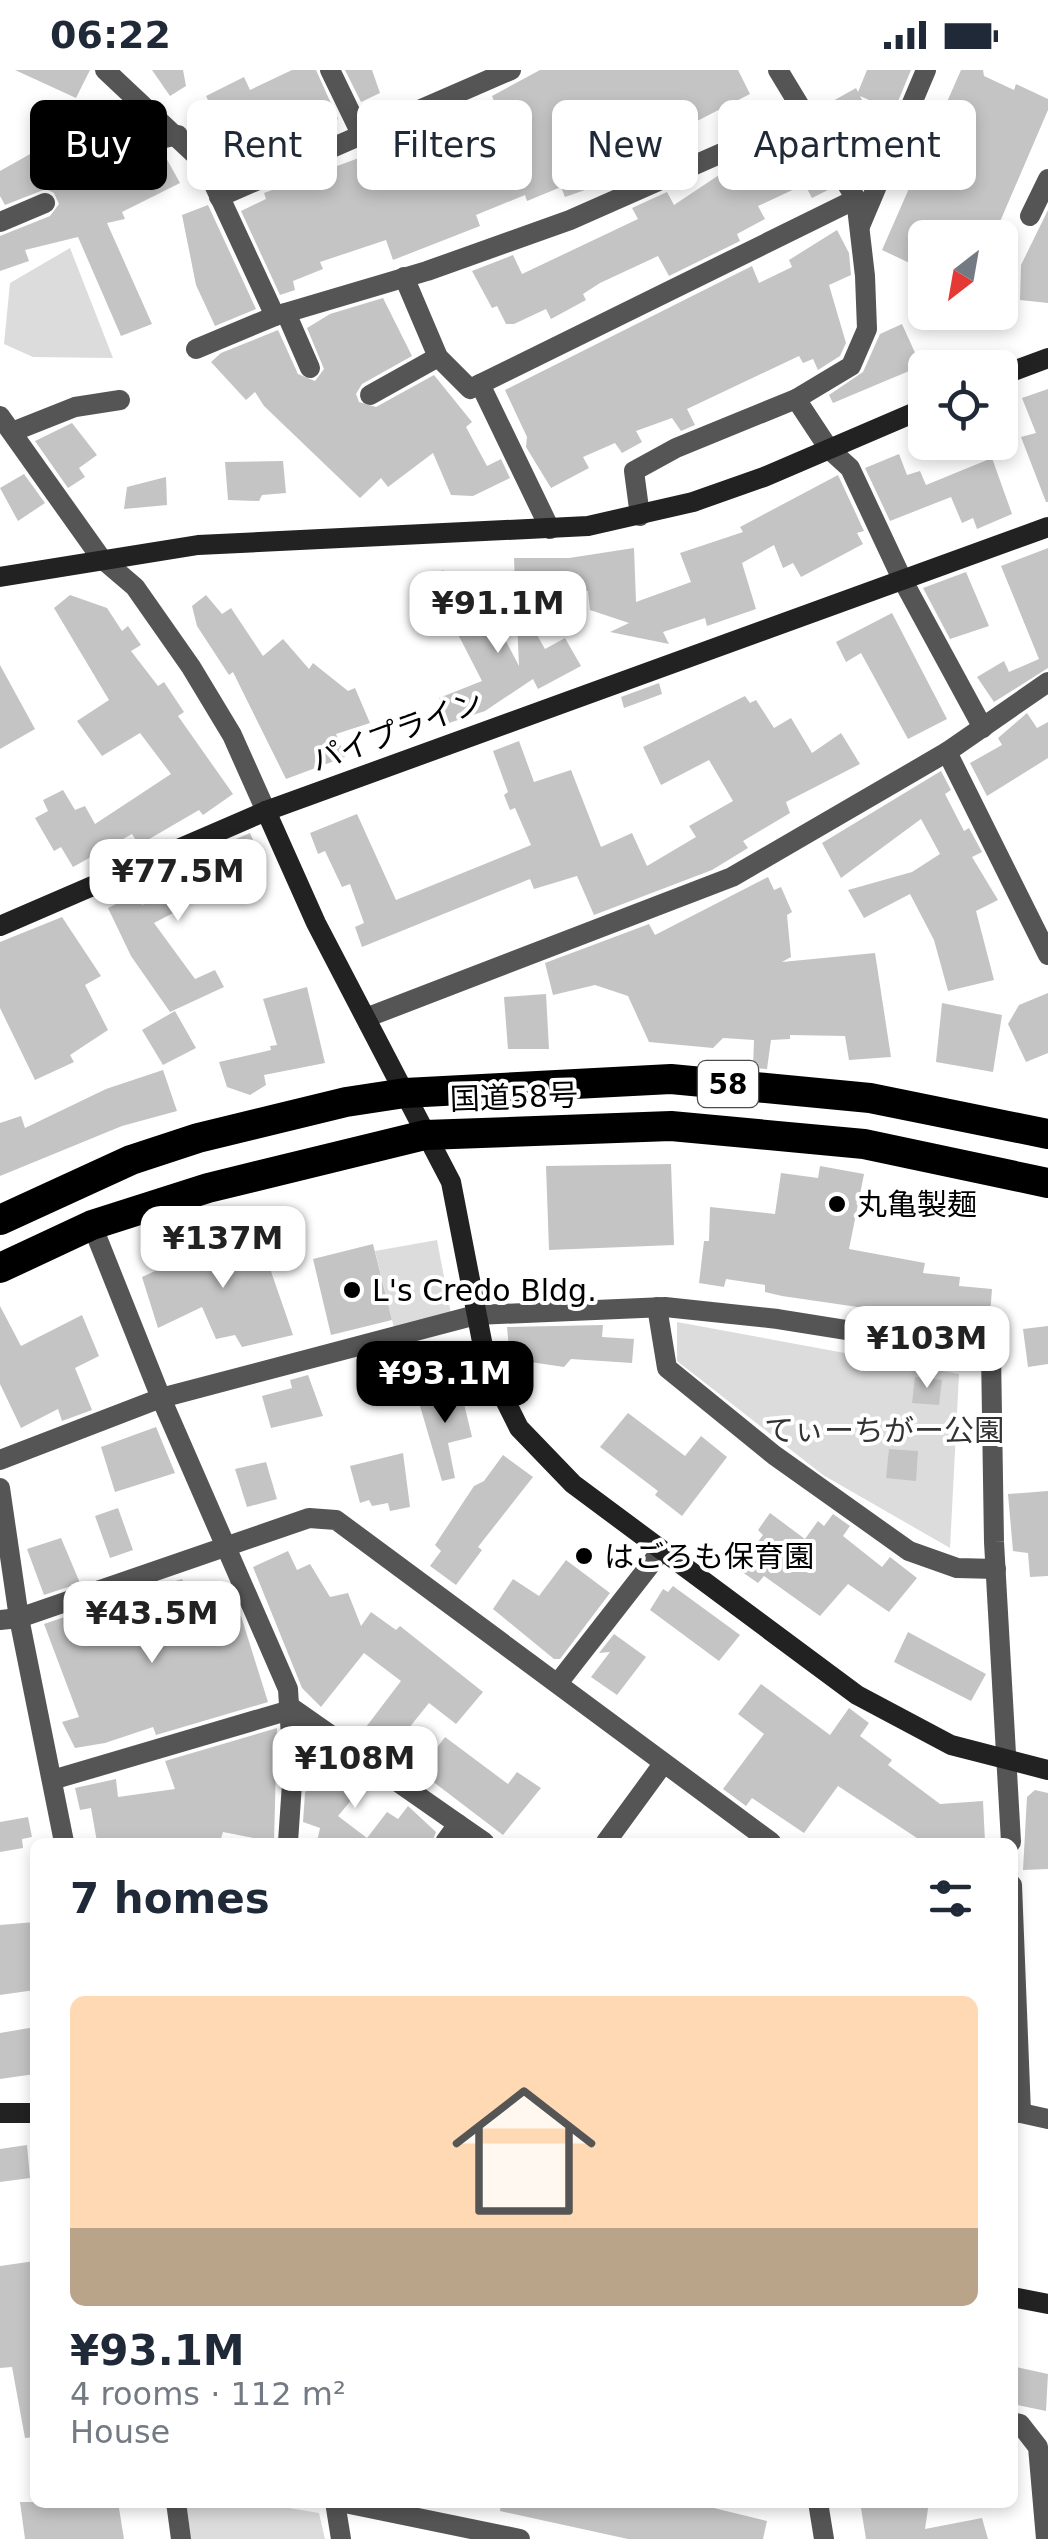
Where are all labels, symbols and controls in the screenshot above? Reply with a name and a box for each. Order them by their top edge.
text: 06:22 [50,13,171,57]
chip: Buy [30,100,167,190]
chip: Rent [187,100,337,190]
chip: Filters [357,100,532,190]
chip: New [552,100,698,190]
chip: Apartment [718,100,976,190]
north arrow [908,220,1018,330]
map controls [908,220,1018,460]
button: locate [908,350,1018,460]
pin: ¥91.1M [417,571,579,656]
text: ¥91.1M [431,584,565,622]
street label: パイプライン [306,684,488,778]
pin: ¥77.5M [97,839,259,924]
text: ¥77.5M [111,852,245,890]
road number: 58 [698,1061,758,1107]
street label: 国道58号 [449,1077,579,1117]
place label: 丸亀製麺 [857,1187,977,1222]
marker: 丸亀製麺 [826,1193,848,1215]
pin: ¥137M [153,1206,293,1291]
text: ¥137M [163,1219,283,1257]
place label: L's Credo Bldg. [372,1273,597,1308]
marker: L's Credo Bldg. [341,1279,363,1301]
pin: ¥103M [857,1306,997,1391]
text: ¥103M [867,1319,987,1357]
pin: ¥93.1M [364,1341,526,1426]
text: ¥93.1M [378,1354,512,1392]
park label: てぃーちがー公園 [764,1413,1004,1448]
place label: はごろも保育園 [604,1539,814,1574]
marker: はごろも保育園 [573,1545,595,1567]
pin: ¥43.5M [71,1581,233,1666]
text: ¥43.5M [85,1594,219,1632]
pin: ¥108M [285,1726,425,1811]
text: ¥108M [295,1739,415,1777]
icon: filters [923,1871,978,1926]
text: 7 homes [70,1874,270,1923]
icon: home [434,2061,614,2241]
text: ¥93.1M [70,2326,245,2375]
text: 4 rooms · 112 m² [70,2375,346,2413]
text: House [70,2413,170,2451]

